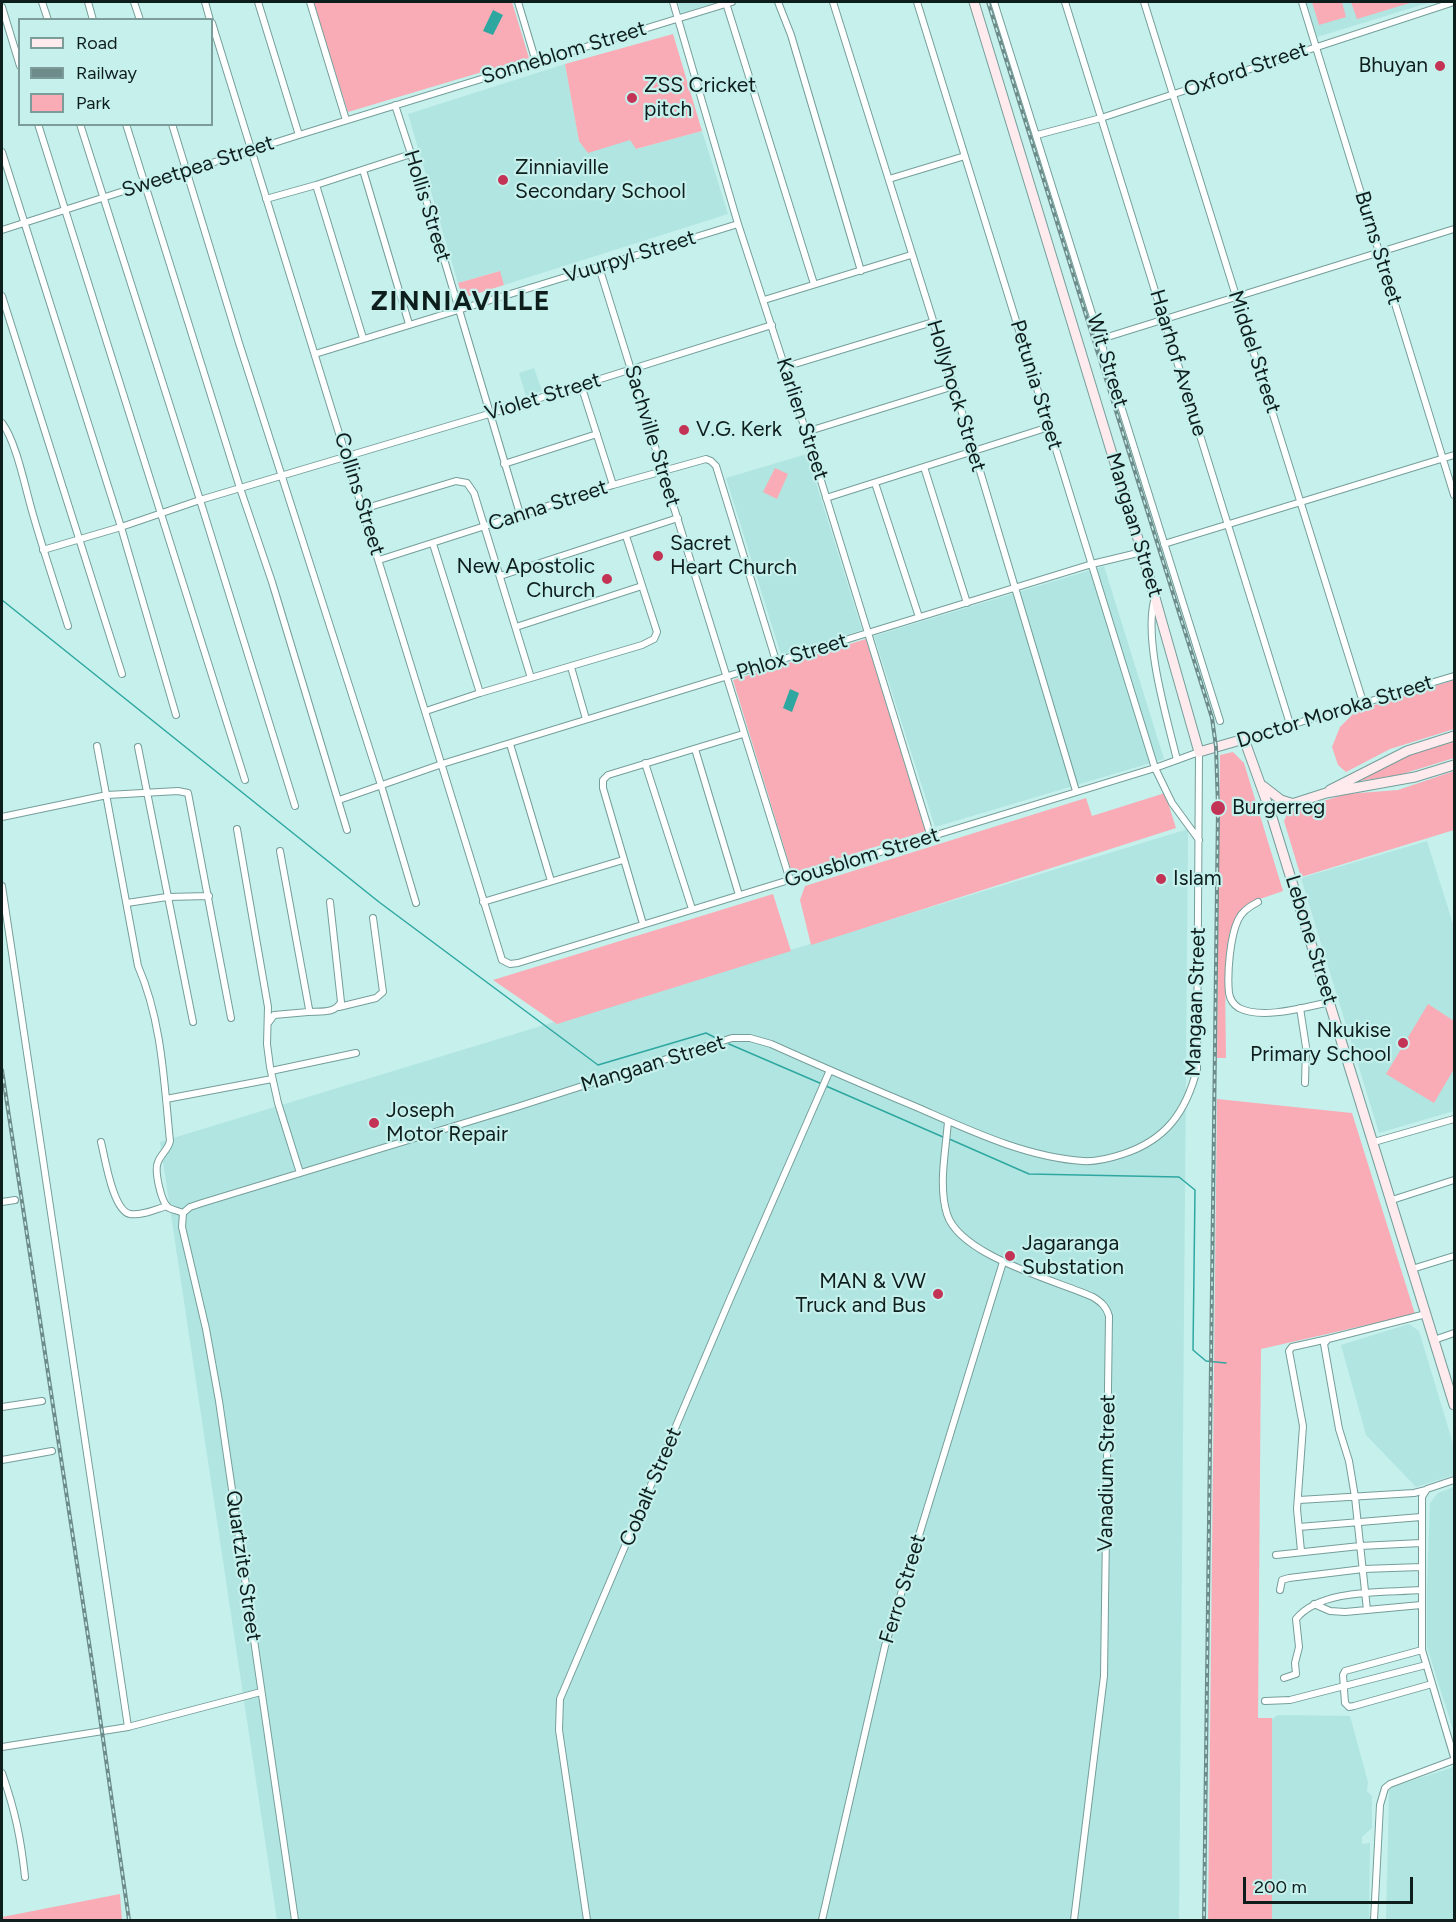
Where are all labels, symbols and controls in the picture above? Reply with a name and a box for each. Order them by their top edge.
street label: Sonneblom Street [479,16,649,90]
legend [18,18,213,126]
text: Road [76,32,117,54]
street label: Oxford Street [1181,37,1311,103]
place label: Bhuyan [1359,53,1428,79]
marker: Bhuyan [1433,59,1447,73]
text: Railway [76,62,137,84]
place label: ZSS Cricket pitch [644,73,756,123]
marker: ZSS Cricket pitch [625,91,639,105]
text: Park [76,92,110,114]
street label: Sweetpea Street [119,131,277,203]
street label: Hollis Street [398,147,456,265]
place label: Zinniaville Secondary School [515,155,686,205]
marker: Zinniaville Secondary School [496,173,510,187]
street label: Burns Street [1349,188,1407,308]
street label: Vuurpyl Street [561,225,699,289]
district label: ZINNIAVILLE [371,286,551,318]
street label: Haarhof Avenue [1144,287,1212,439]
street label: Middel Street [1222,288,1286,416]
street label: Wit Street [1081,311,1133,411]
street label: Hollyhock Street [921,317,991,475]
street label: Petunia Street [1004,317,1068,453]
street label: Karlien Street [770,355,834,483]
street label: Sachville Street [618,362,686,510]
street label: Violet Street [482,367,604,427]
place label: V.G. Kerk [696,417,782,443]
marker: V.G. Kerk [677,423,691,437]
street label: Collins Street [328,430,390,558]
street label: Mangaan Street [1100,450,1168,600]
street label: Canna Street [485,475,611,537]
place label: Sacret Heart Church [670,531,797,581]
marker: Sacret Heart Church [651,549,665,563]
place label: New Apostolic Church [456,554,595,604]
marker: New Apostolic Church [600,572,614,586]
street label: Phlox Street [734,628,850,686]
street label: Doctor Moroka Street [1234,670,1436,754]
place label: Burgerreg [1232,795,1325,821]
marker: Burgerreg [1209,799,1227,817]
street label: Gousblom Street [782,822,942,894]
place label: Islam [1173,866,1222,892]
marker: Islam [1154,872,1168,886]
street label: Lebone Street [1279,872,1343,1008]
street label: Mangaan Street [1181,927,1211,1077]
place label: Nkukise Primary School [1250,1018,1391,1068]
street label: Mangaan Street [578,1030,728,1098]
marker: Nkukise Primary School [1396,1036,1410,1050]
place label: Joseph Motor Repair [386,1098,508,1148]
marker: Joseph Motor Repair [367,1116,381,1130]
place label: Jagaranga Substation [1022,1231,1124,1281]
marker: Jagaranga Substation [1003,1249,1017,1263]
place label: MAN & VW Truck and Bus [796,1269,926,1319]
marker: MAN & VW Truck and Bus [931,1287,945,1301]
street label: Vanadium Street [1093,1394,1121,1552]
street label: Cobalt Street [615,1424,687,1550]
street label: Quartzite Street [220,1489,266,1643]
street label: Ferro Street [874,1531,932,1647]
scale bar [1246,1865,1416,1903]
text: 200 m [1254,1876,1307,1898]

